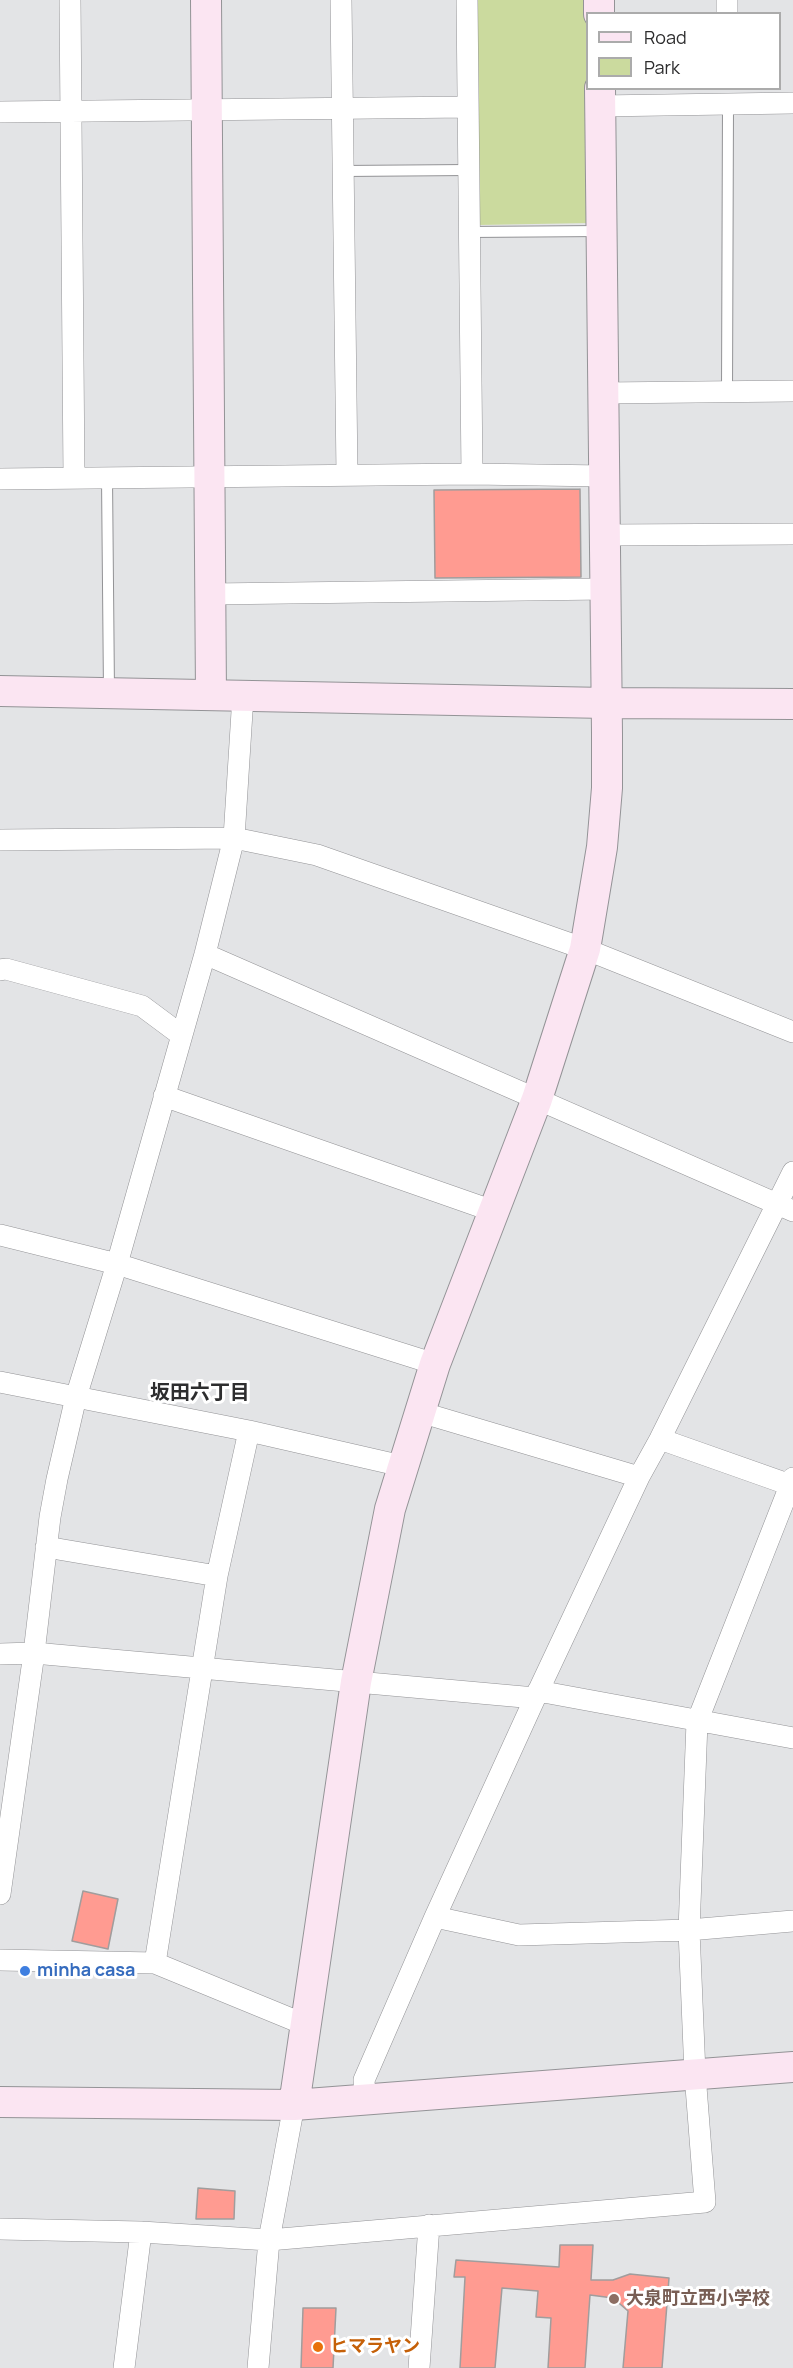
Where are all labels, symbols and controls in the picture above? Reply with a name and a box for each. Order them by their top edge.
legend [586,12,781,90]
text: Road [644,25,687,49]
text: Park [644,55,680,79]
district label: 坂田六丁目 [150,1381,250,1405]
place label: minha casa [37,1960,135,1982]
marker: minha casa [18,1964,32,1978]
place label: 大泉町立西小学校 [626,2288,770,2310]
marker: 大泉町立西小学校 [607,2292,621,2306]
place label: ヒマラヤン [330,2336,420,2358]
marker: ヒマラヤン [311,2340,325,2354]

